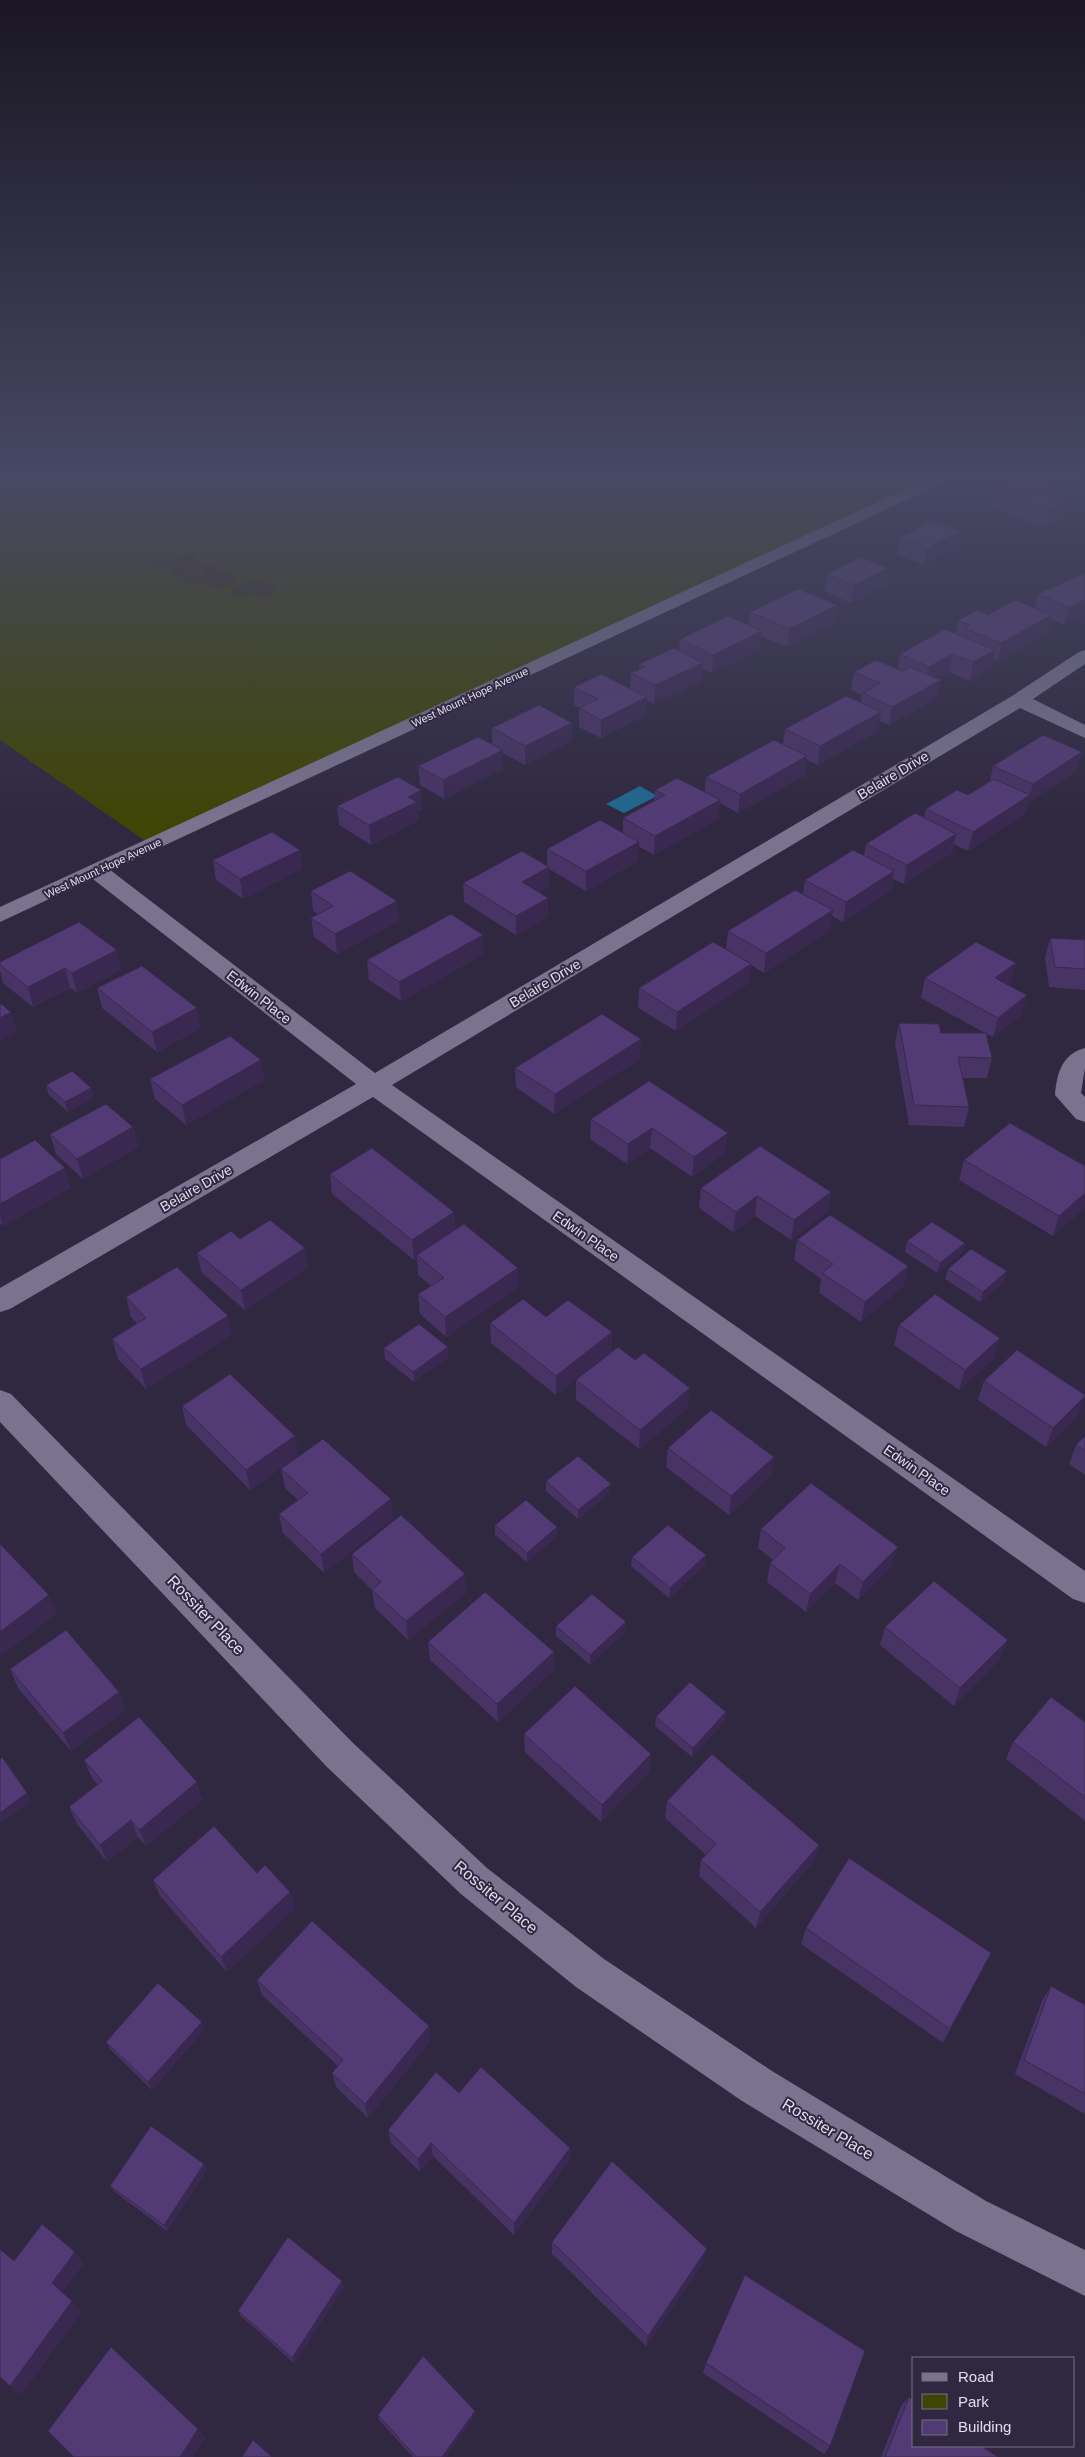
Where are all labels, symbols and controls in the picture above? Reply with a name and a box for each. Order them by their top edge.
street label: West Mount Hope Avenue [410,665,530,729]
street label: Belaire Drive [855,747,932,802]
street label: West Mount Hope Avenue [43,836,163,900]
street label: Belaire Drive [507,955,584,1010]
street label: Edwin Place [224,967,294,1027]
street label: Belaire Drive [157,1161,235,1215]
street label: Edwin Place [550,1207,622,1265]
street label: Edwin Place [881,1441,953,1499]
street label: Rossiter Place [164,1572,248,1658]
street label: Rossiter Place [451,1857,541,1937]
street label: Rossiter Place [779,2095,877,2163]
legend [912,2357,1075,2447]
text: Road [958,2368,994,2385]
text: Park [958,2393,989,2410]
text: Building [958,2418,1011,2435]

